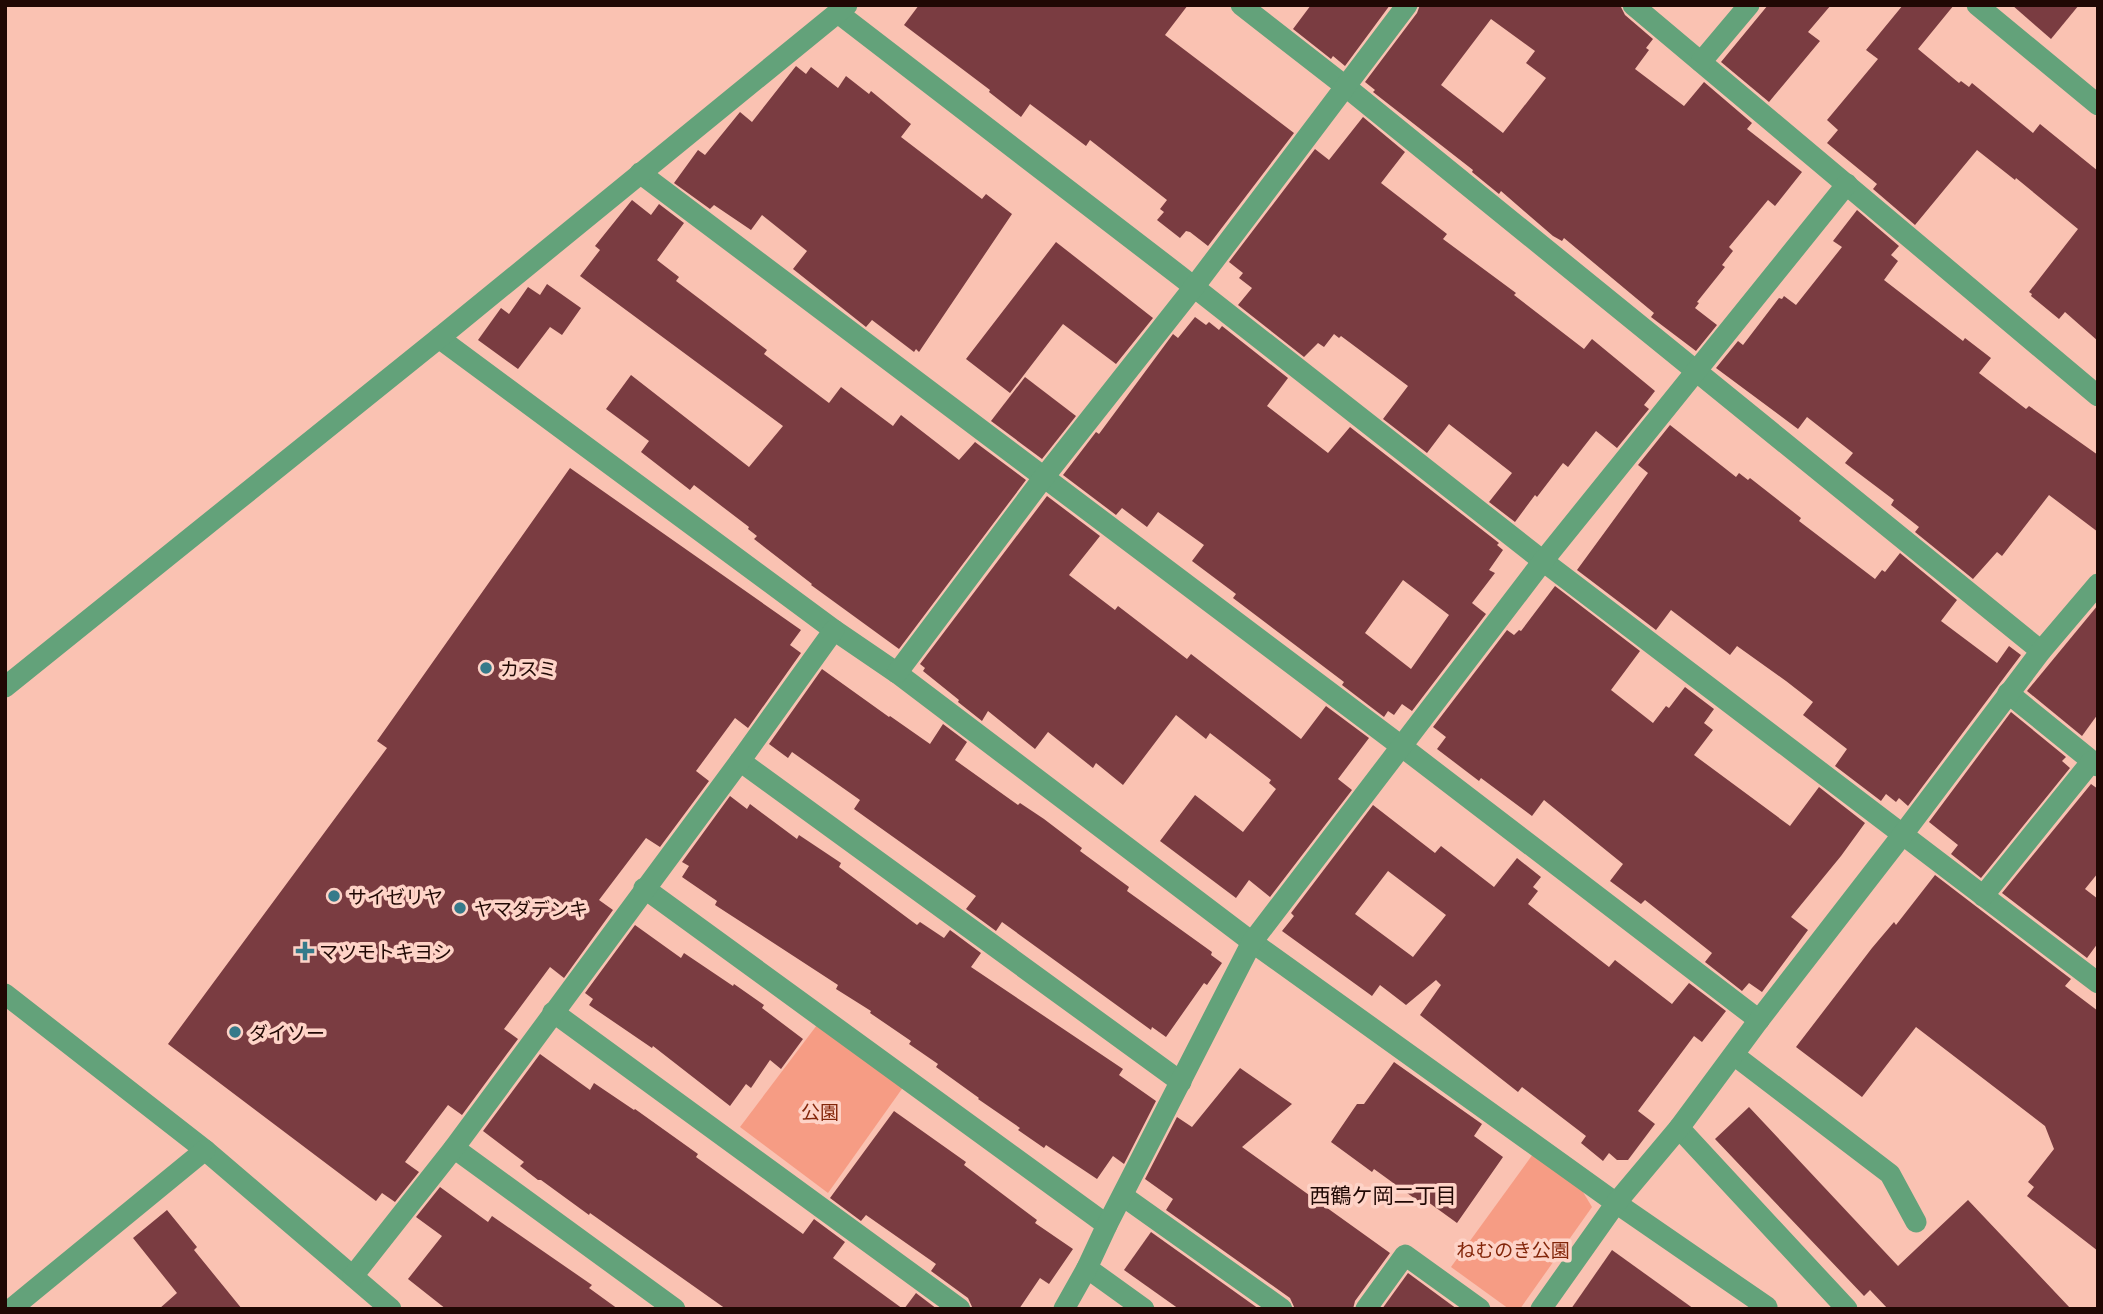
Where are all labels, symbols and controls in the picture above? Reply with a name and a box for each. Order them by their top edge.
place label: カスミ [500,657,557,680]
marker: カスミ [478,660,494,676]
place label: サイゼリヤ [348,885,443,908]
marker: サイゼリヤ [326,888,342,904]
place label: ヤマダデンキ [474,897,588,920]
marker: ヤマダデンキ [452,900,468,916]
place label: マツモトキヨシ [319,940,452,963]
marker: マツモトキヨシ [297,943,313,959]
place label: ダイソー [249,1021,325,1044]
marker: ダイソー [227,1024,243,1040]
park label: 公園 [801,1100,839,1123]
district label: 西鶴ケ岡二丁目 [1310,1182,1457,1207]
park label: ねむのき公園 [1456,1238,1570,1261]

